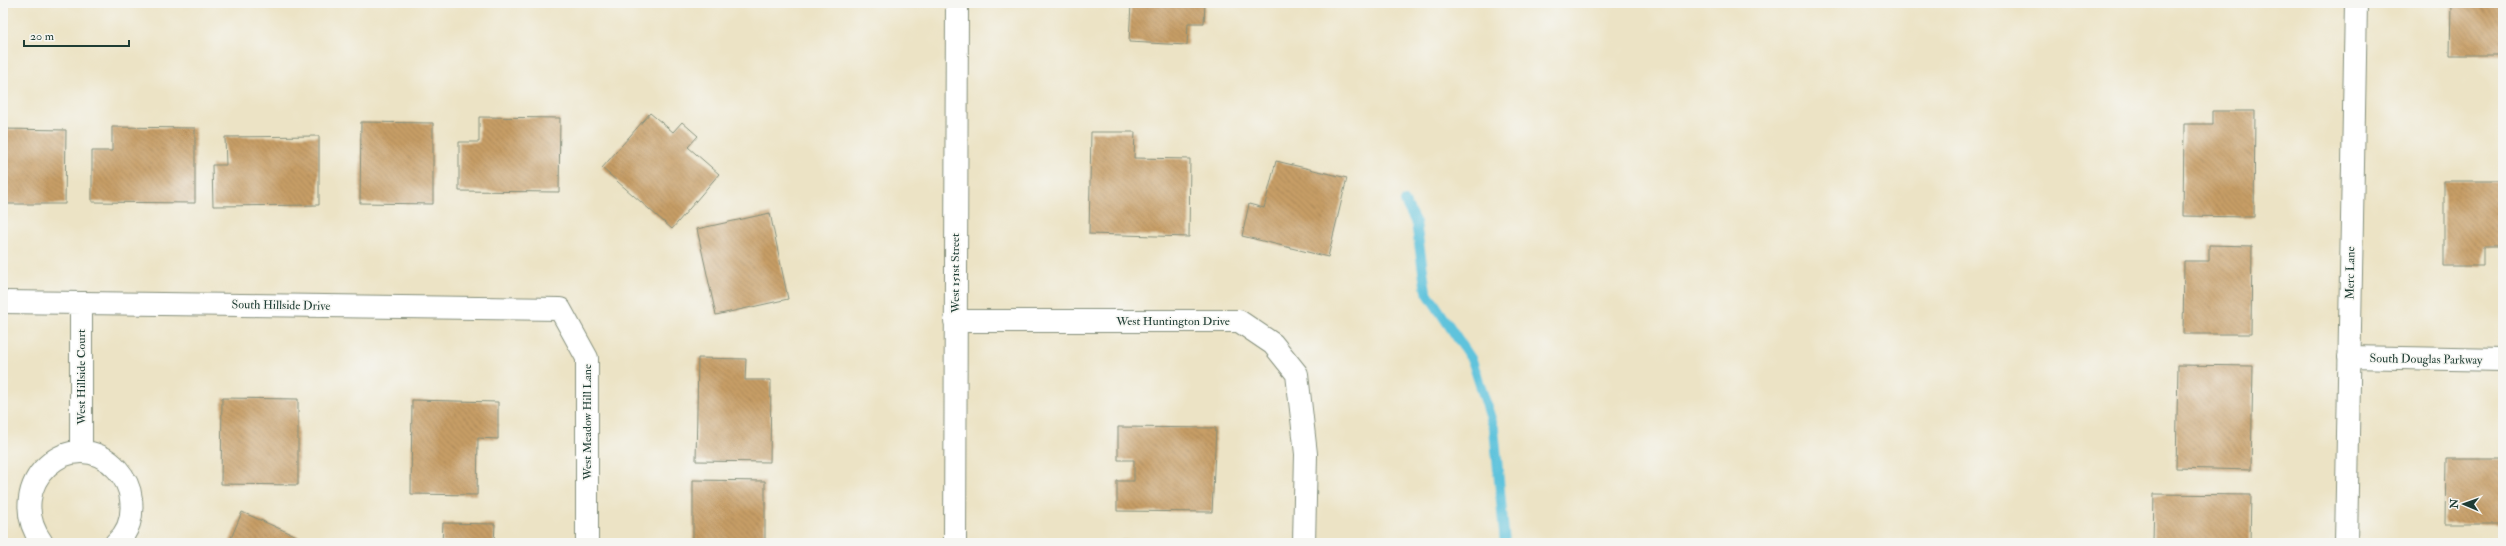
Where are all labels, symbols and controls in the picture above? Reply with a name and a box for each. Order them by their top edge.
scale bar [24,22,129,48]
text: 20 m [30,29,55,44]
street label: West 151st Street [948,233,963,314]
street label: Merc Lane [2343,246,2358,300]
street label: South Hillside Drive [232,297,330,314]
street label: West Huntington Drive [1115,314,1230,329]
street label: West Hillside Court [74,329,89,426]
street label: South Douglas Parkway [2369,351,2483,368]
street label: West Meadow Hill Lane [580,364,595,481]
north arrow [2444,484,2484,524]
text: N [2448,497,2461,510]

